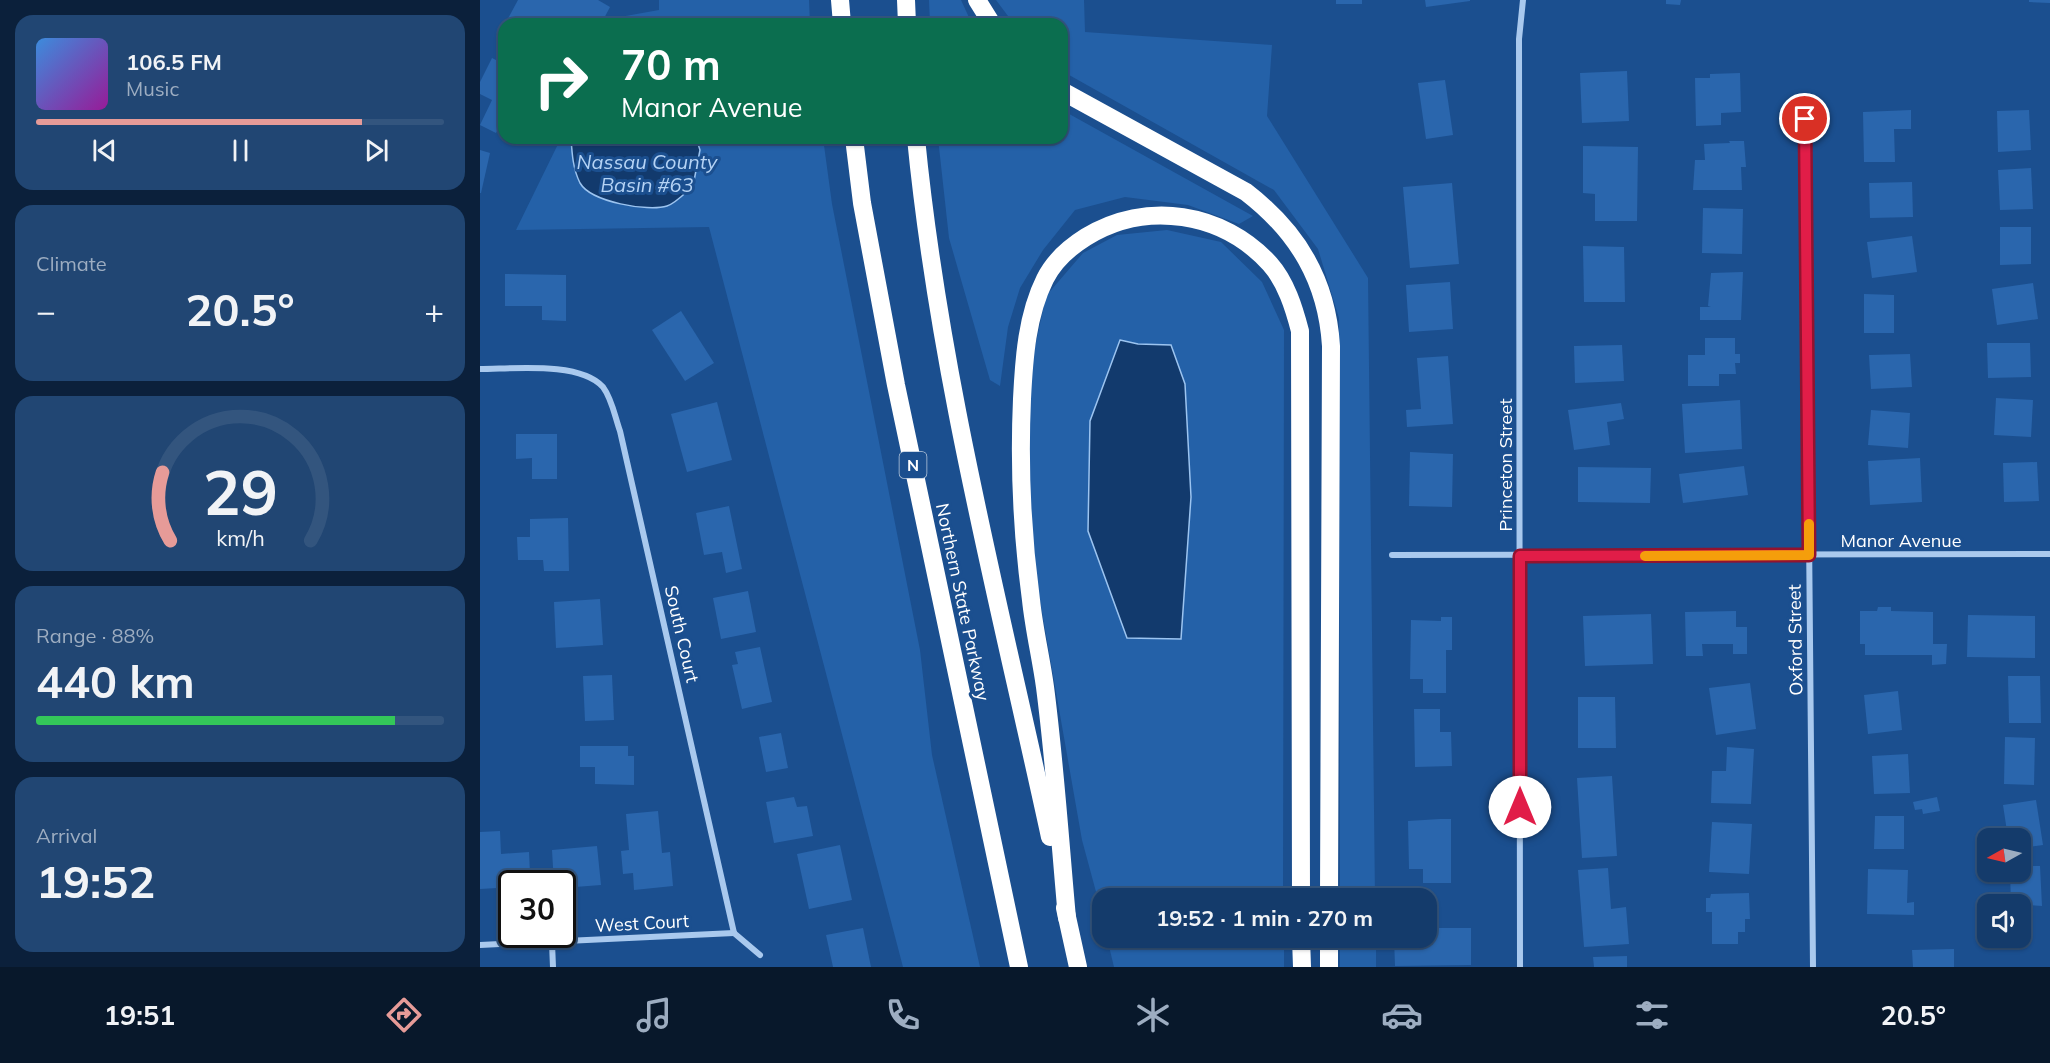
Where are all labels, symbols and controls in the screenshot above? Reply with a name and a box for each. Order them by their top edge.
text: 70 m [621,38,721,91]
icon: right [522,42,600,120]
text: 106.5 FM [126,48,222,76]
text: Music [126,76,179,101]
text: Manor Avenue [621,90,803,124]
pin [1779,93,1830,144]
icon: arrive [1788,102,1821,135]
icon: previous [88,134,121,167]
icon: pause [224,134,257,167]
icon: next [360,134,393,167]
water label: Nassau County Basin #63 [577,149,719,197]
text: Climate [36,251,107,276]
text: 20.5° [185,281,295,337]
text: − [36,290,56,331]
text: + [424,290,444,331]
street label: Princeton Street [1494,399,1517,531]
text: 29 [203,452,277,531]
road number: N [900,452,926,478]
street label: Northern State Parkway [931,501,995,703]
text: km/h [216,524,264,551]
street label: Manor Avenue [1841,529,1962,552]
street label: South Court [660,583,704,685]
street label: Oxford Street [1783,584,1807,696]
text: Range · 88% [36,623,154,648]
text: 440 km [36,653,195,709]
position arrow [1488,775,1552,839]
text: Arrival [36,823,97,848]
north arrow [1977,828,2031,882]
map controls [1977,828,2031,948]
text: 19:52 [36,853,155,909]
speed limit sign: 30 [498,870,576,948]
button: sound [1977,894,2031,948]
text: 19:52 · 1 min · 270 m [1156,904,1373,932]
street label: West Court [594,909,690,937]
icon: directions [383,994,425,1036]
icon: music [633,994,675,1036]
icon: phone [882,994,924,1036]
icon: climate [1132,994,1174,1036]
icon: car [1381,994,1423,1036]
icon: filters [1631,994,1673,1036]
text: 19:51 [104,998,175,1032]
text: 20.5° [1881,998,1946,1032]

